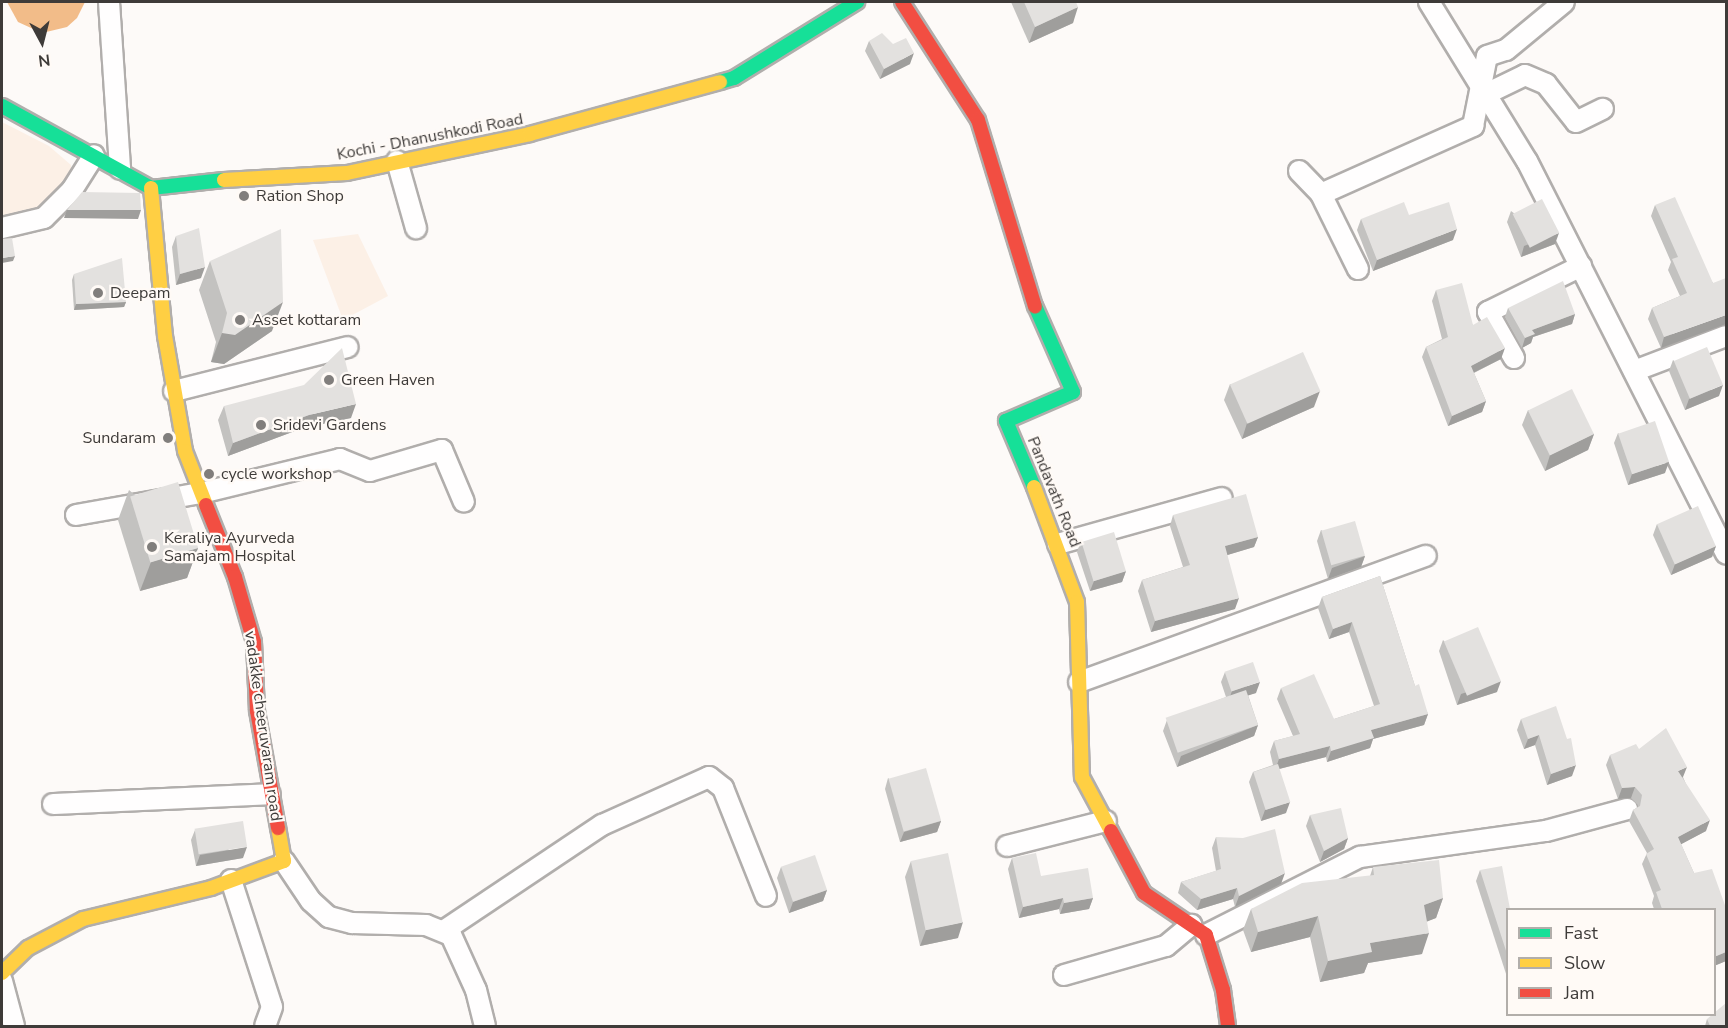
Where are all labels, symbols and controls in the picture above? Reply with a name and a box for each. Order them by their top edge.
north arrow [12,12,72,72]
text: N [37,48,51,72]
street label: Kochi - Dhanushkodi Road [335,110,525,164]
place label: Ration Shop [256,186,344,206]
marker: Ration Shop [237,189,251,203]
place label: Deepam [110,283,170,303]
marker: Deepam [91,286,105,300]
place label: Asset kottaram [252,310,361,330]
marker: Asset kottaram [233,313,247,327]
place label: Green Haven [341,370,435,390]
marker: Green Haven [322,373,336,387]
place label: Sridevi Gardens [273,415,386,435]
marker: Sridevi Gardens [254,418,268,432]
place label: Sundaram [82,428,156,448]
marker: Sundaram [161,431,175,445]
street label: Pandavath Road [1023,434,1085,550]
place label: cycle workshop [221,464,332,484]
marker: cycle workshop [202,467,216,481]
place label: Keraliya Ayurveda Samajam Hospital [164,528,295,566]
marker: Keraliya Ayurveda Samajam Hospital [145,540,159,554]
street label: vadakke cheeruvaram road [240,630,286,822]
legend [1506,908,1716,1016]
text: Fast [1564,921,1598,945]
text: Slow [1564,951,1605,975]
text: Jam [1564,981,1595,1005]

